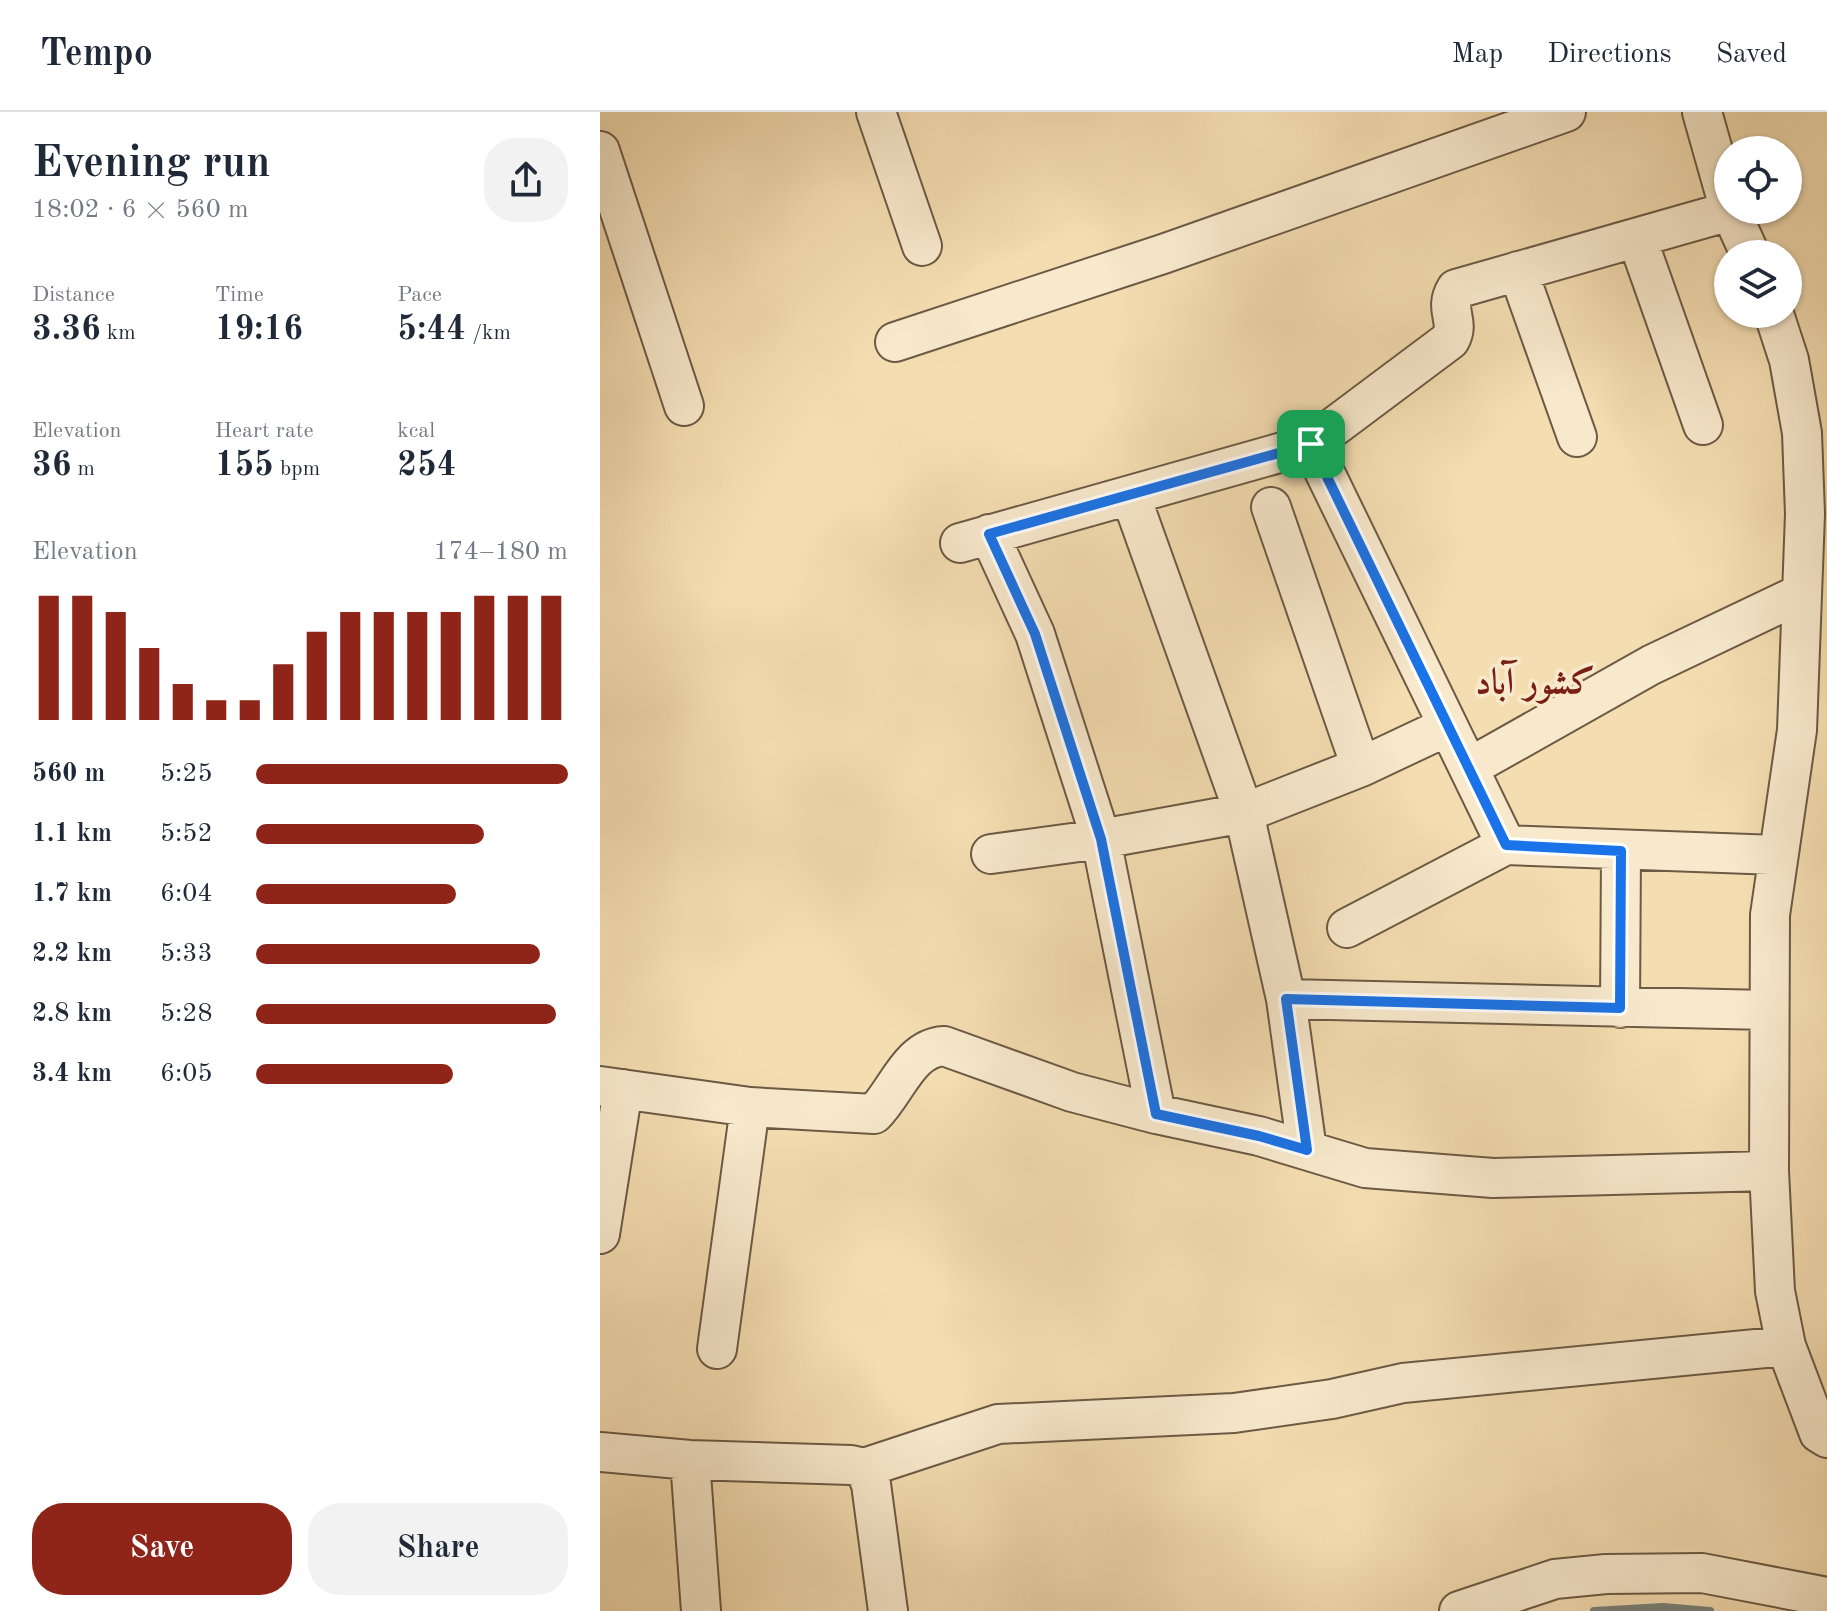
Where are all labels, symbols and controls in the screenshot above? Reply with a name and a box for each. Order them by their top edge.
text: Tempo [40,36,153,74]
text: Map [1451,41,1503,69]
text: Directions [1547,41,1672,69]
text: Saved [1716,41,1787,69]
map controls [1714,136,1802,328]
button: locate [1714,136,1802,224]
button: share [484,138,568,222]
text: Evening run [32,142,270,186]
text: 18:02 · 6 × 560 m [32,197,249,223]
button: layers [1714,240,1802,328]
text: Distance [32,284,115,306]
text: Time [215,284,264,306]
text: Pace [397,284,442,306]
text: 3.36 [32,313,101,347]
text: 19:16 [215,313,303,347]
text: 5:44 [397,313,466,347]
text: km [101,322,136,344]
text: /km [466,322,511,344]
pin [1277,410,1345,478]
text: Elevation [32,420,122,442]
text: Heart rate [215,420,314,442]
text: kcal [397,420,435,442]
icon: arrive [1289,422,1333,466]
text: 36 [32,449,71,483]
text: 155 [215,449,274,483]
text: 254 [397,449,457,483]
text: m [71,458,95,480]
text: bpm [274,458,320,480]
text: Elevation [32,539,138,565]
text: 174–180 m [433,539,568,565]
district label: کشور آباد [1475,659,1595,704]
text: 560 m [32,761,105,787]
text: 5:25 [160,761,213,787]
text: 1.1 km [32,821,112,847]
text: 5:52 [160,821,213,847]
text: 1.7 km [32,881,112,907]
text: 6:04 [160,881,213,907]
text: 2.2 km [32,941,112,967]
text: 5:33 [160,941,213,967]
text: 2.8 km [32,1001,112,1027]
text: 5:28 [160,1001,213,1027]
text: 3.4 km [32,1061,112,1087]
text: 6:05 [160,1061,213,1087]
button: Save [32,1503,292,1595]
button: Share [308,1503,568,1595]

